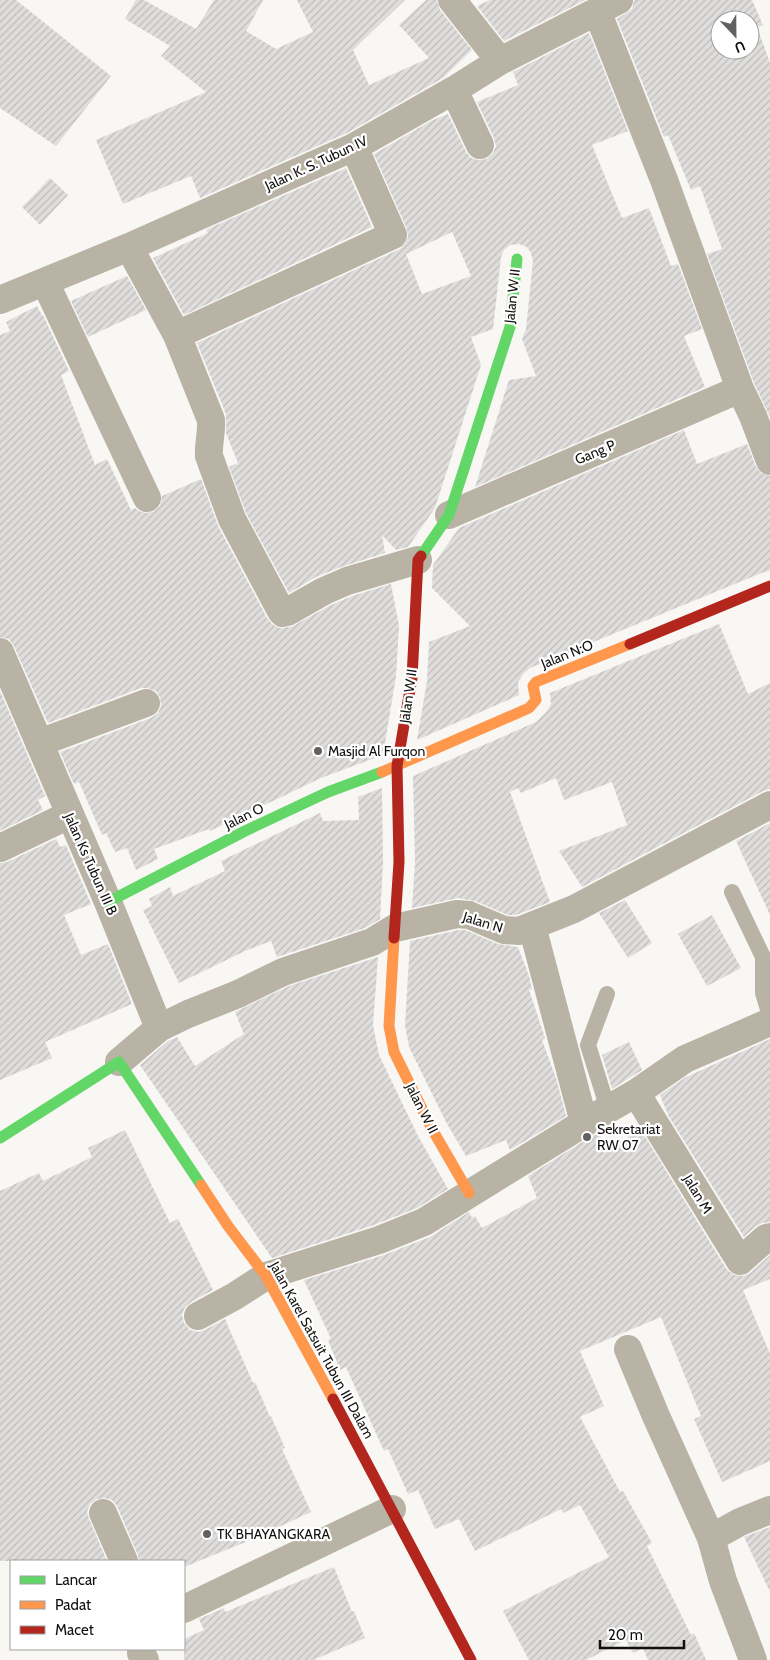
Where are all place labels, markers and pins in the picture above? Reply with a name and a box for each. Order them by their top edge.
place label: Masjid Al Furqon [328,742,425,760]
marker: Masjid Al Furqon [312,745,324,757]
place label: Sekretariat RW 07 [597,1120,660,1154]
marker: Sekretariat RW 07 [581,1131,593,1143]
place label: TK BHAYANGKARA [217,1525,330,1543]
marker: TK BHAYANGKARA [201,1528,213,1540]

